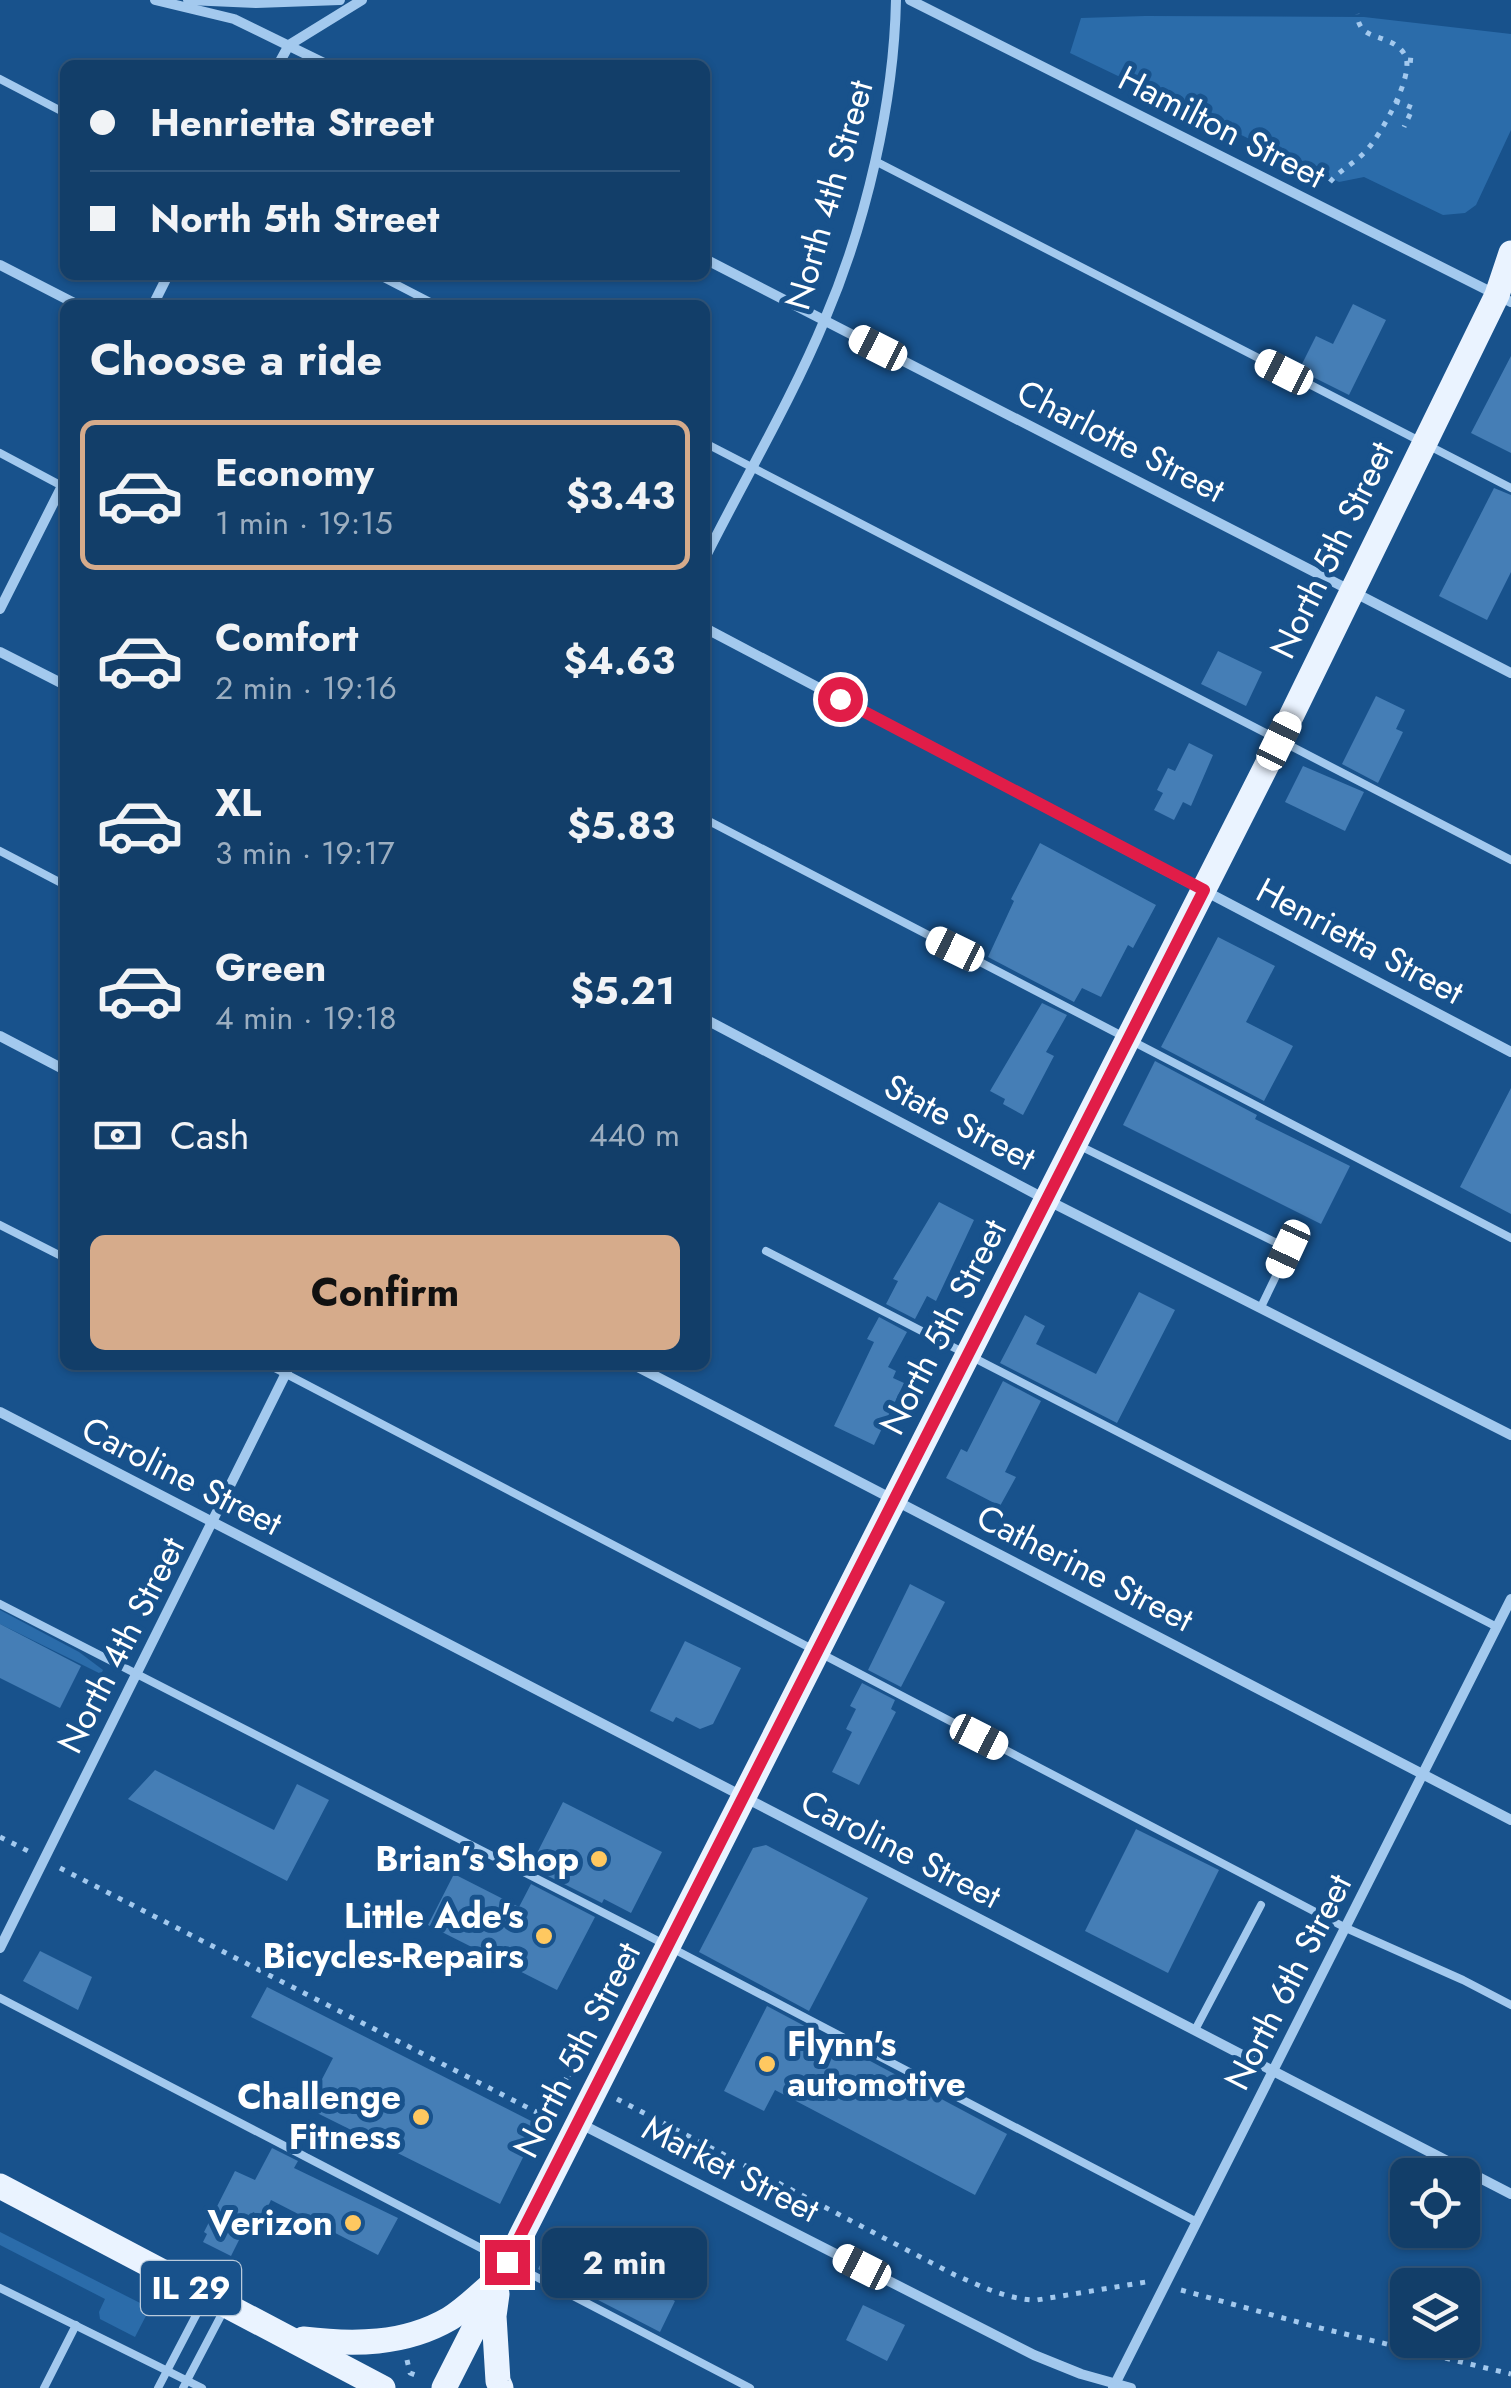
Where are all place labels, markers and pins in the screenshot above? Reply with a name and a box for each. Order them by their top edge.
place label: Brian’s Shop [375,1834,579,1884]
marker: Brian’s Shop [588,1848,610,1870]
place label: Little Ade's Bicycles-Repairs [262,1891,524,1981]
marker: Little Ade's Bicycles-Repairs [533,1925,555,1947]
place label: Flynn's automotive [787,2019,966,2109]
marker: Flynn's automotive [756,2053,778,2075]
place label: Challenge Fitness [237,2072,401,2162]
marker: Challenge Fitness [410,2106,432,2128]
place label: Verizon [206,2198,333,2248]
marker: Verizon [342,2212,364,2234]

